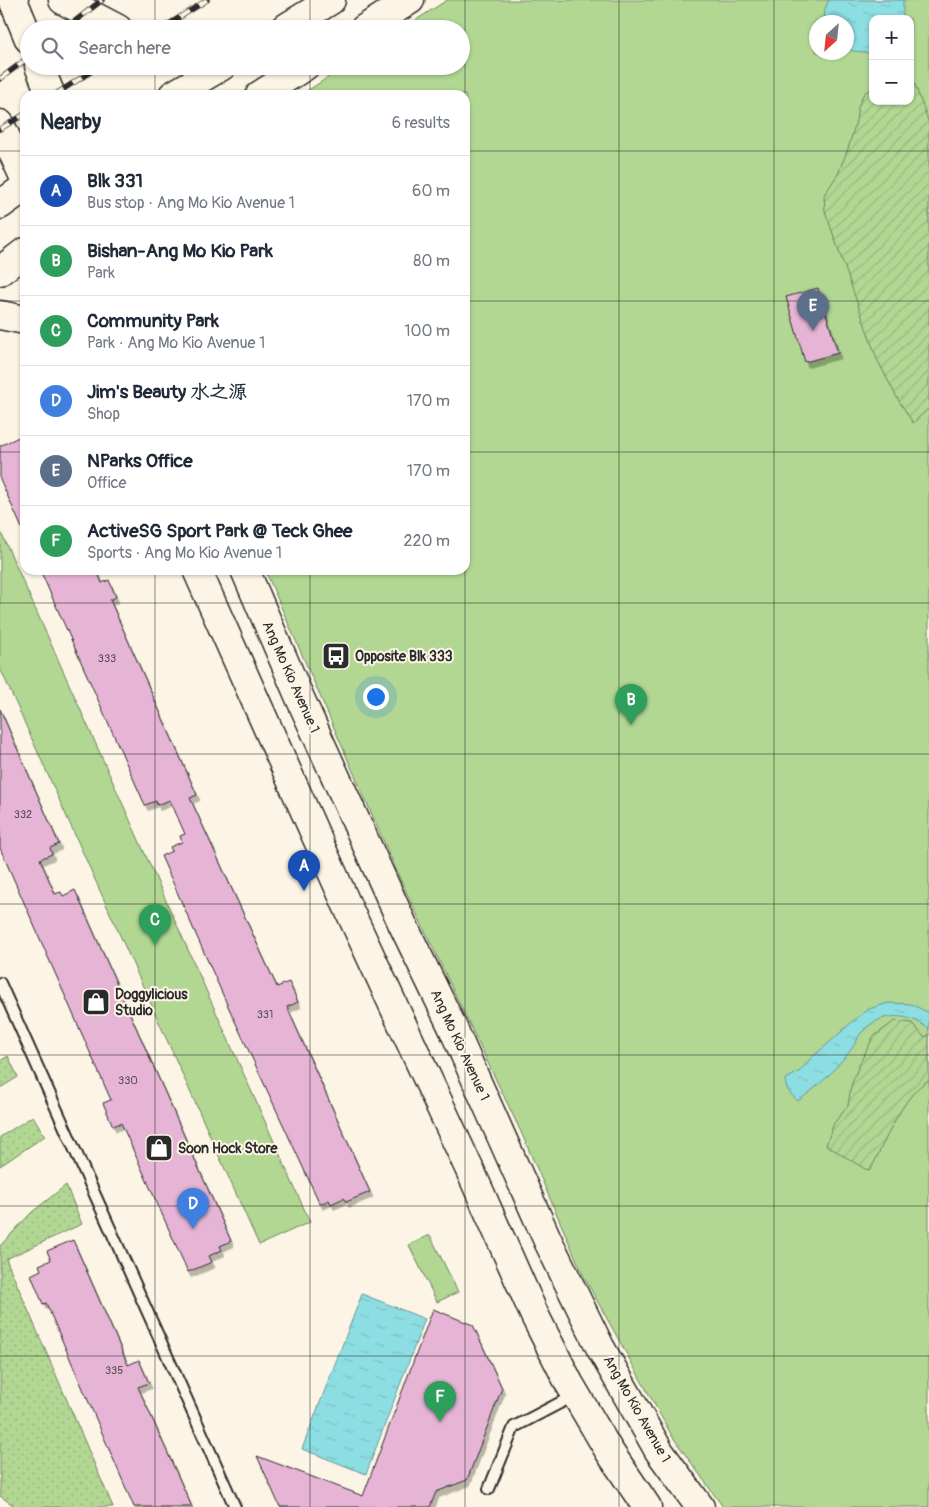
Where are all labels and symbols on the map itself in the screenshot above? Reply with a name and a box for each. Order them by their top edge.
north arrow [809,15,854,60]
pin: E [797,290,829,331]
street label: Ang Mo Kio Avenue 1 [259,618,323,736]
bus stop icon: Opposite Blk 333 [321,641,351,671]
place label: Opposite Blk 333 [355,648,453,665]
house number: 333 [98,652,116,665]
your location [363,684,389,710]
pin: B [615,684,647,725]
house number: 332 [14,808,32,821]
pin: A [288,850,320,891]
pin: C [139,904,171,945]
place label: Doggylicious Studio [115,986,188,1019]
shop icon: Doggylicious Studio [81,987,111,1017]
street label: Ang Mo Kio Avenue 1 [427,987,493,1103]
house number: 331 [257,1008,273,1021]
house number: 330 [118,1074,138,1087]
shop icon: Soon Hock Store [144,1133,174,1163]
place label: Soon Hock Store [178,1140,278,1157]
pin: D [177,1188,209,1229]
street label: Ang Mo Kio Avenue 1 [599,1352,675,1466]
house number: 335 [105,1364,123,1377]
pin: F [424,1381,456,1422]

